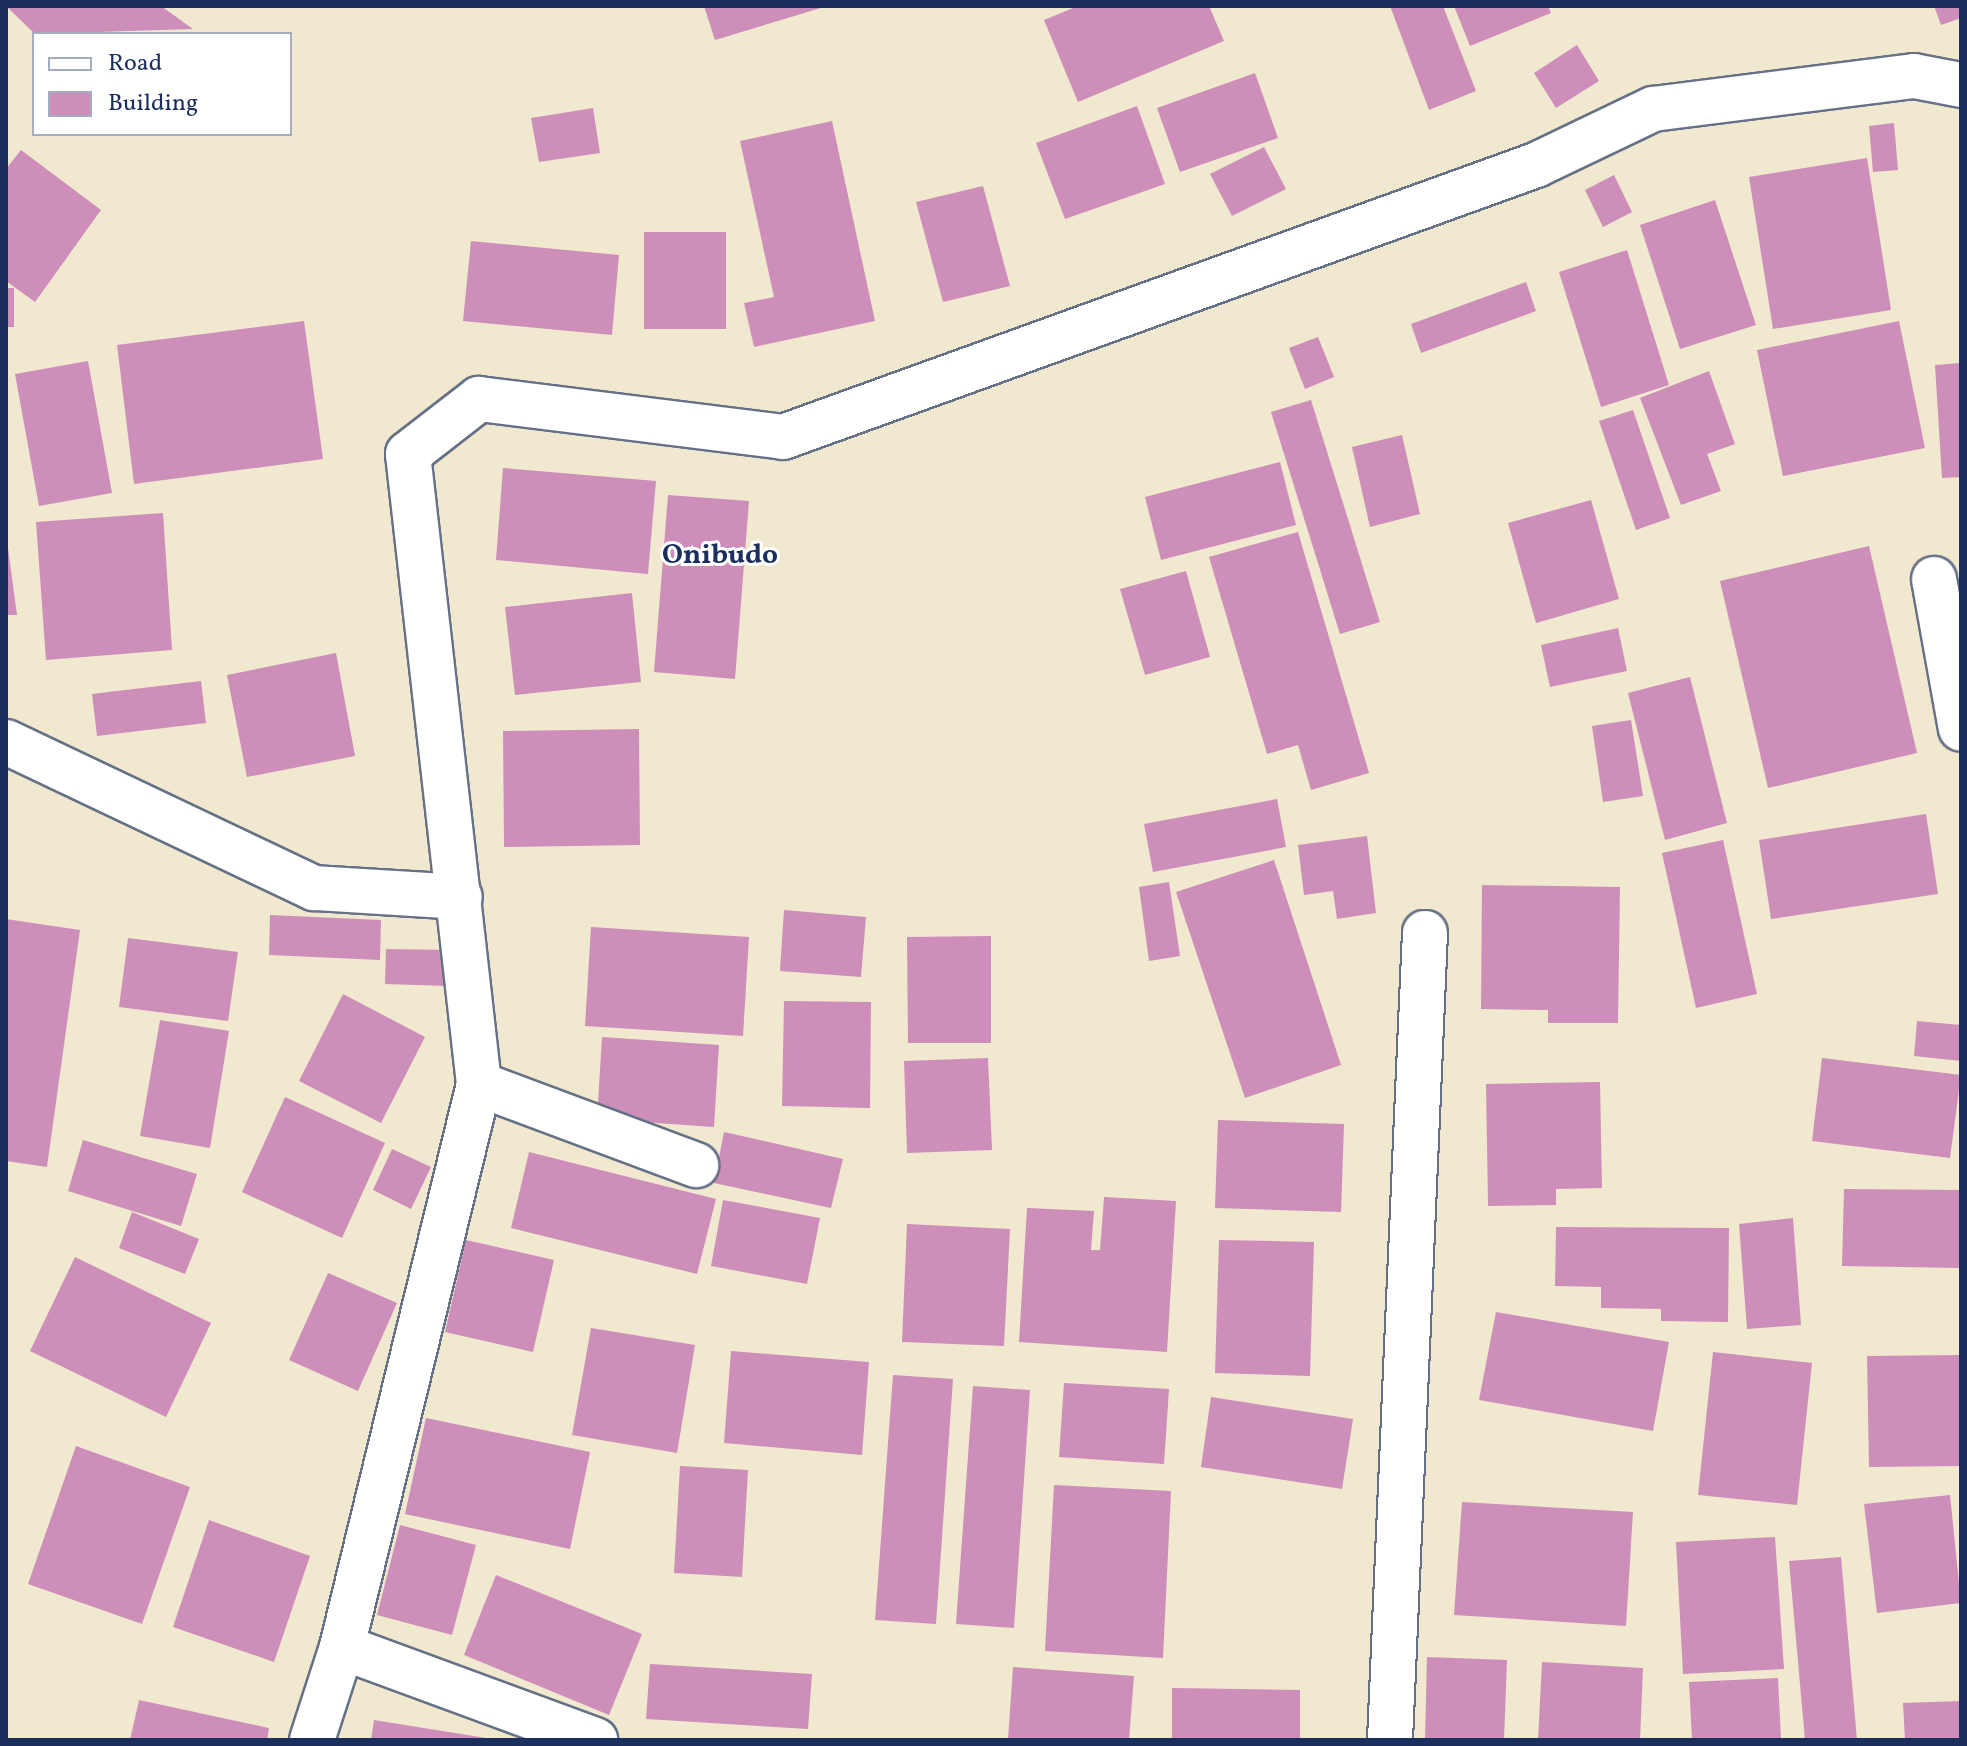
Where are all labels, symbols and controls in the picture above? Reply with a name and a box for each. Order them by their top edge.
legend [32,32,292,136]
text: Road [108,47,162,81]
text: Building [108,87,198,121]
district label: Onibudo [662,539,778,573]

